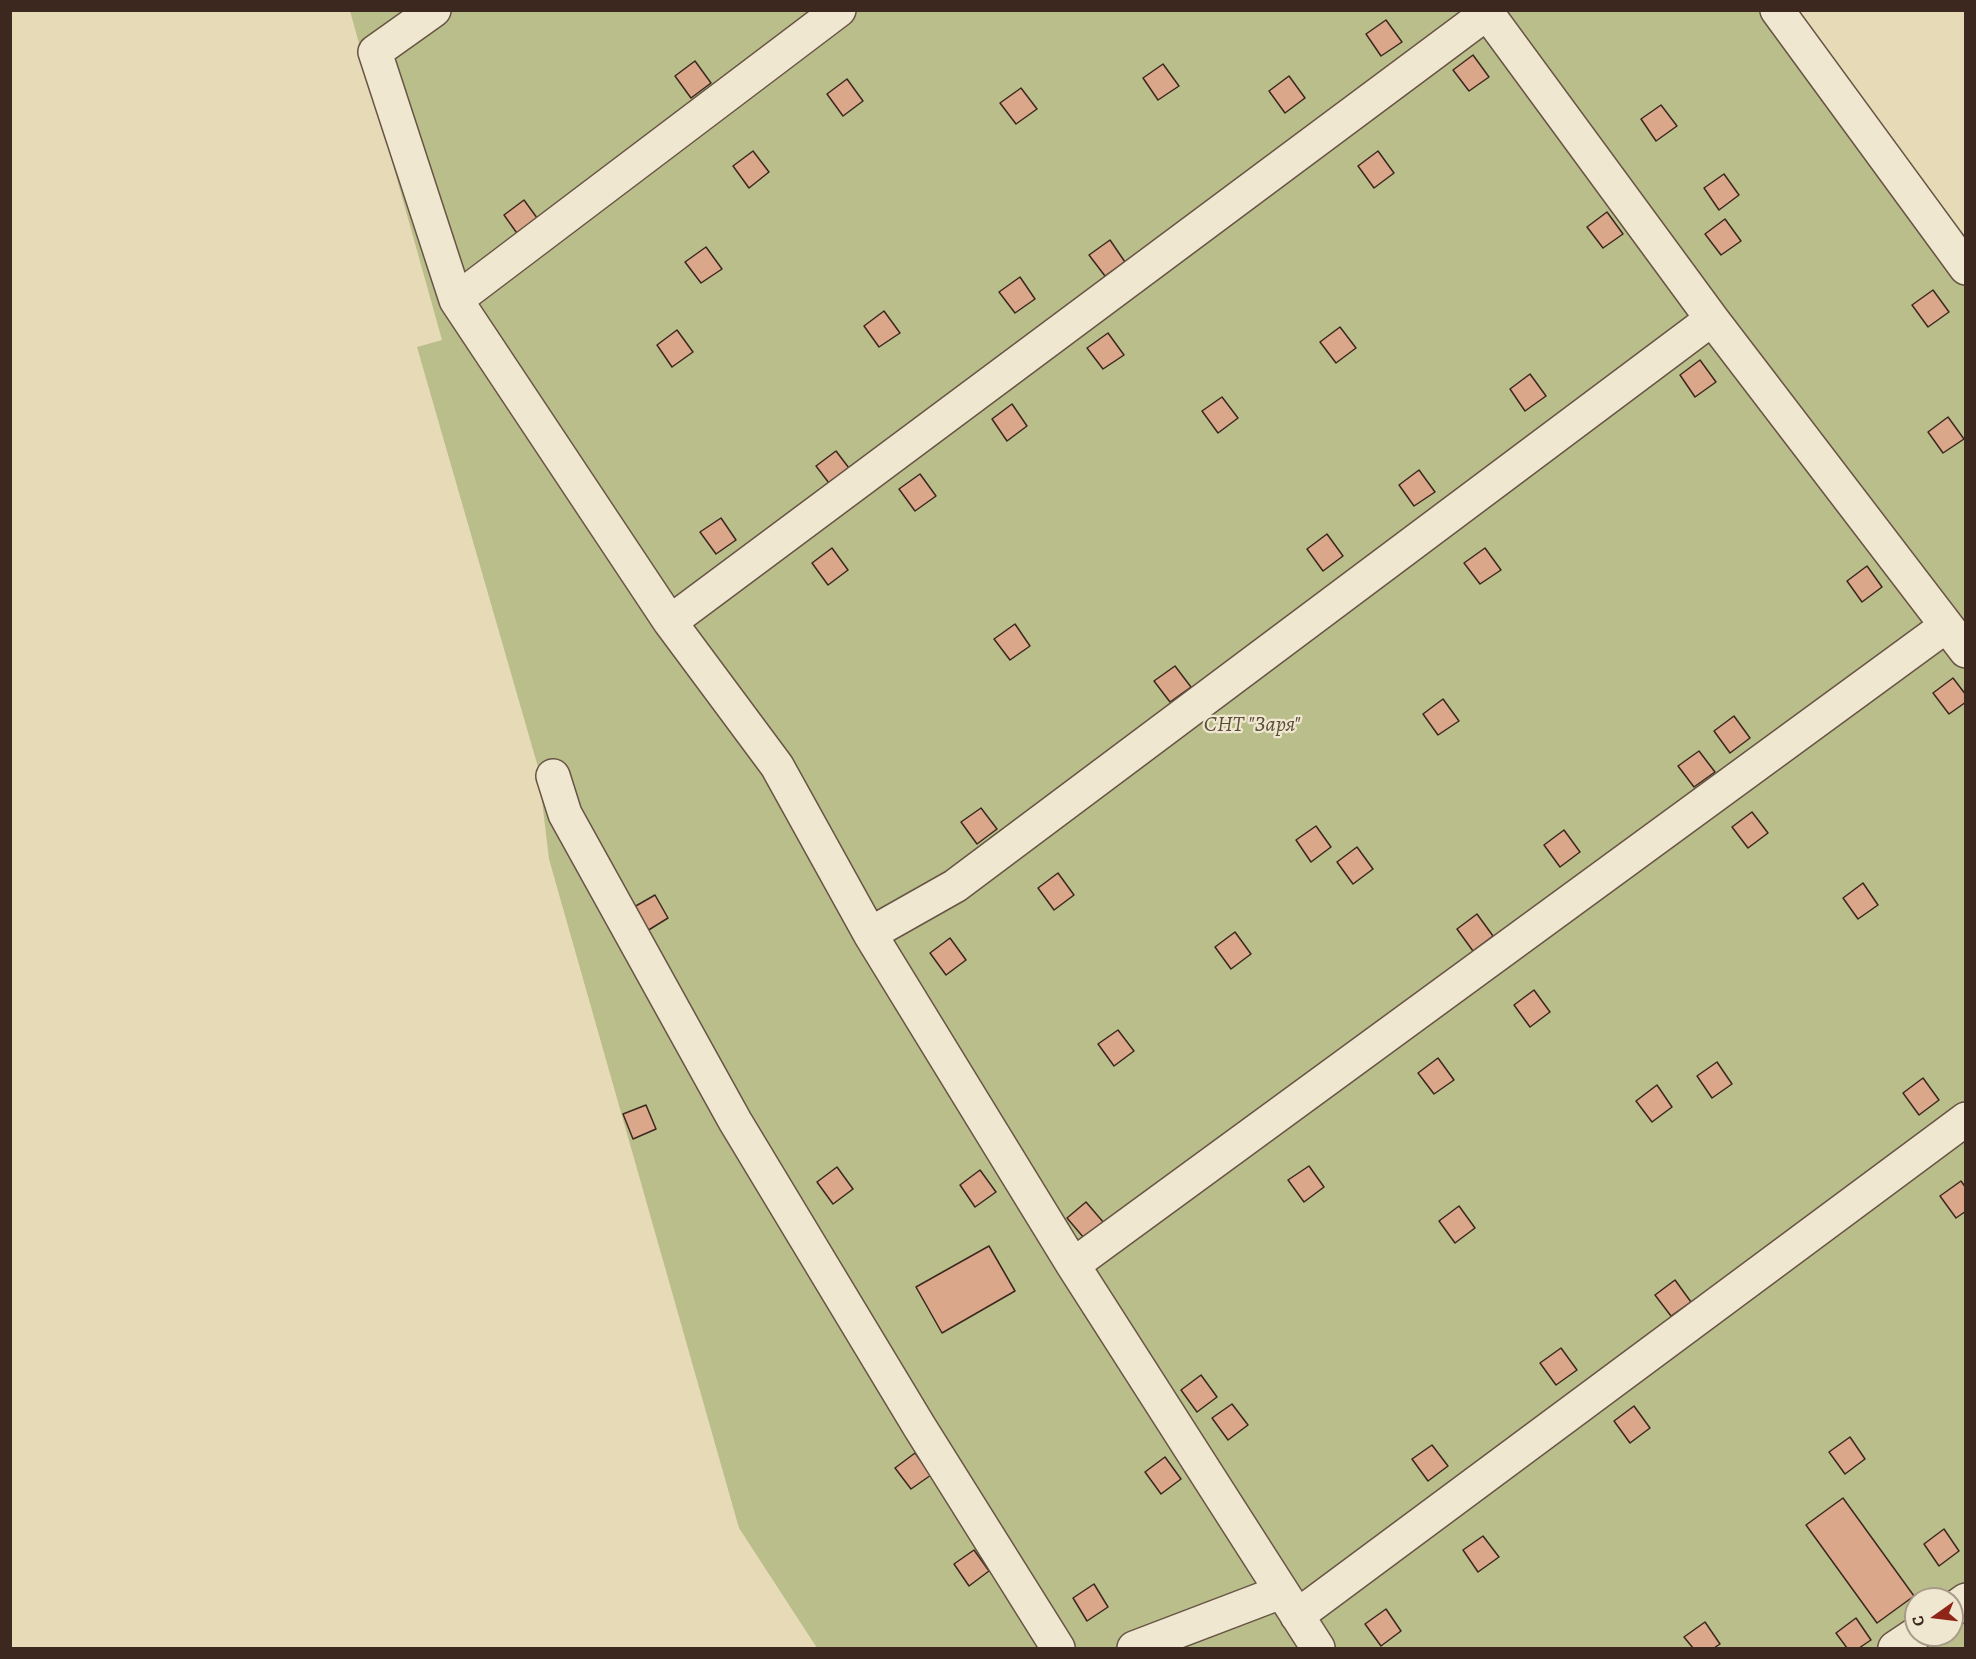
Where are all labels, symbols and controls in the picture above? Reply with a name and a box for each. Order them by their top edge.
park label: СНТ "Заря" [1204,713,1300,739]
north arrow [1904,1587,1964,1647]
text: С [1907,1613,1930,1628]

